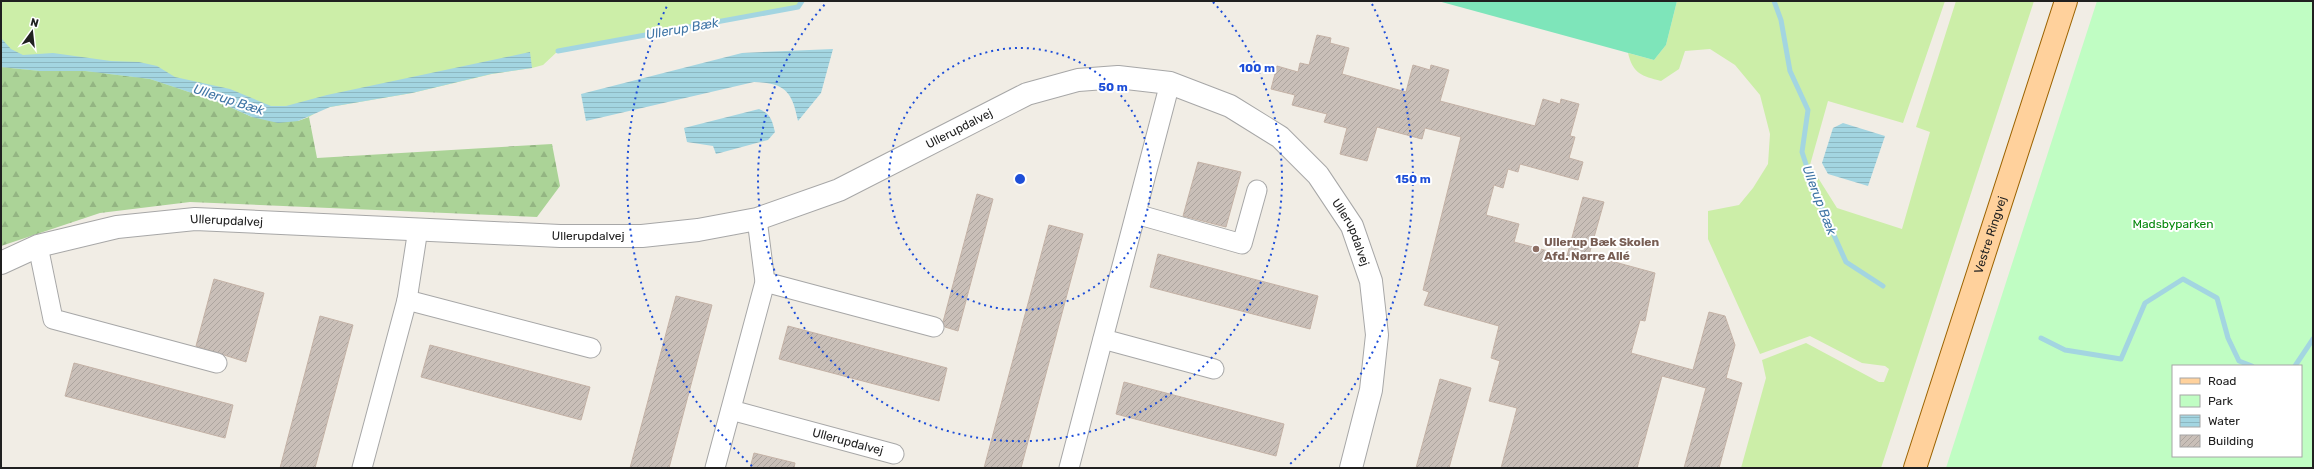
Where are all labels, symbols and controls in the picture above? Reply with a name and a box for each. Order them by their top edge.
north arrow [12,12,52,52]
water label: Ullerup Bæk [645,15,720,42]
text: N [29,16,40,30]
text: 100 m [1239,61,1275,75]
text: 50 m [1098,80,1128,94]
water label: Ullerup Bæk [192,81,266,118]
street label: Ullerupdalvej [924,106,995,151]
water label: Ullerup Bæk [1799,163,1840,237]
centre of rings [1013,172,1027,186]
text: 150 m [1395,172,1431,186]
street label: Vestre Ringvej [1971,194,2009,275]
street label: Ullerupdalvej [1329,196,1372,268]
street label: Ullerupdalvej [189,212,263,229]
park label: Madsbyparken [2132,217,2214,231]
street label: Ullerupdalvej [551,229,625,243]
place label: Ullerup Bæk Skolen Afd. Nørre Allé [1544,235,1660,263]
marker: Ullerup Bæk Skolen Afd. Nørre Allé [1531,244,1541,254]
legend [2172,365,2302,457]
text: Road [2208,374,2236,388]
text: Park [2208,394,2234,408]
text: Water [2208,414,2240,428]
street label: Ullerupdalvej [811,425,885,458]
text: Building [2208,434,2254,448]

